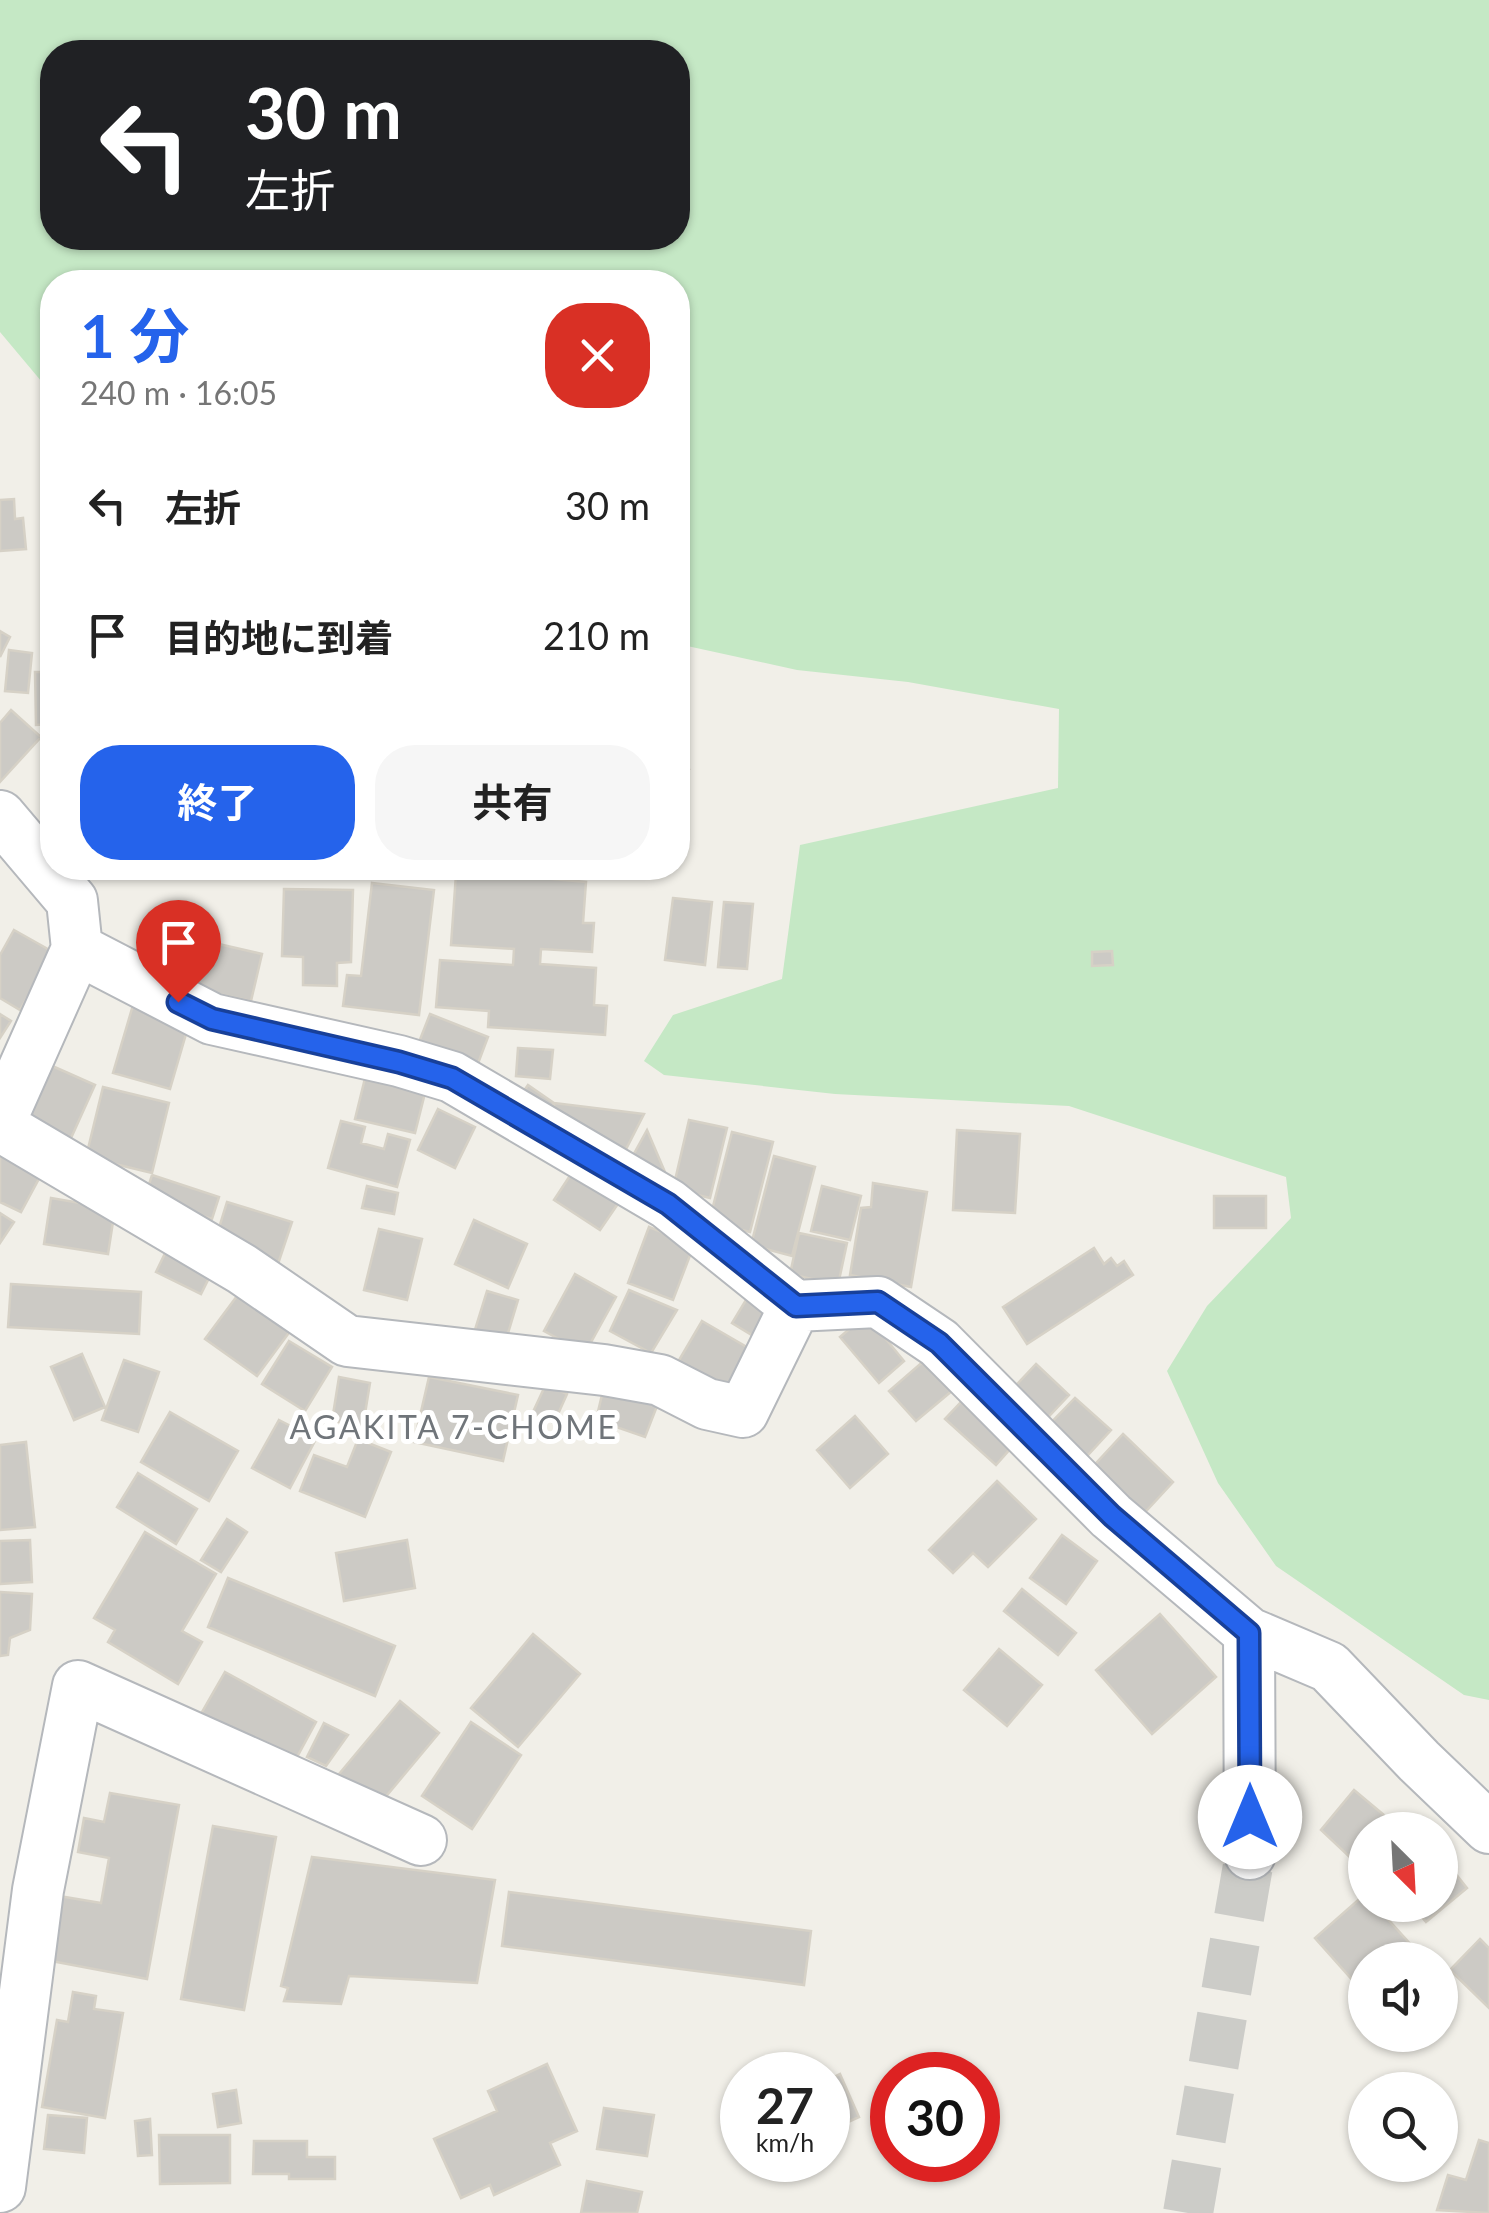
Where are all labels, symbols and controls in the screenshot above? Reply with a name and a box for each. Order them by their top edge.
text: 30 m [245,70,402,154]
icon: left [80,80,210,210]
text: 左折 [245,163,335,217]
text: 1 分 [80,299,189,371]
button: close [545,303,650,408]
text: 240 m · 16:05 [80,373,277,412]
icon: left [80,478,135,533]
text: 30 m [565,482,650,528]
text: 左折 [165,484,241,530]
icon: arrive [80,608,135,663]
text: 210 m [543,612,650,658]
text: 目的地に到着 [165,614,393,660]
button: 終了 [80,745,355,860]
button: 共有 [375,745,650,860]
pin [136,900,221,1003]
icon: arrive [151,915,206,970]
district label: AGAKITA 7-CHOME [289,1407,619,1446]
position arrow [1198,1765,1302,1869]
north arrow [1348,1812,1458,1922]
map controls [1348,1812,1458,2182]
button: sound [1348,1942,1458,2052]
speed limit sign: 30 [870,2052,1000,2182]
button: search [1348,2072,1458,2182]
text: 27 [756,2075,814,2135]
text: km/h [756,2127,814,2157]

